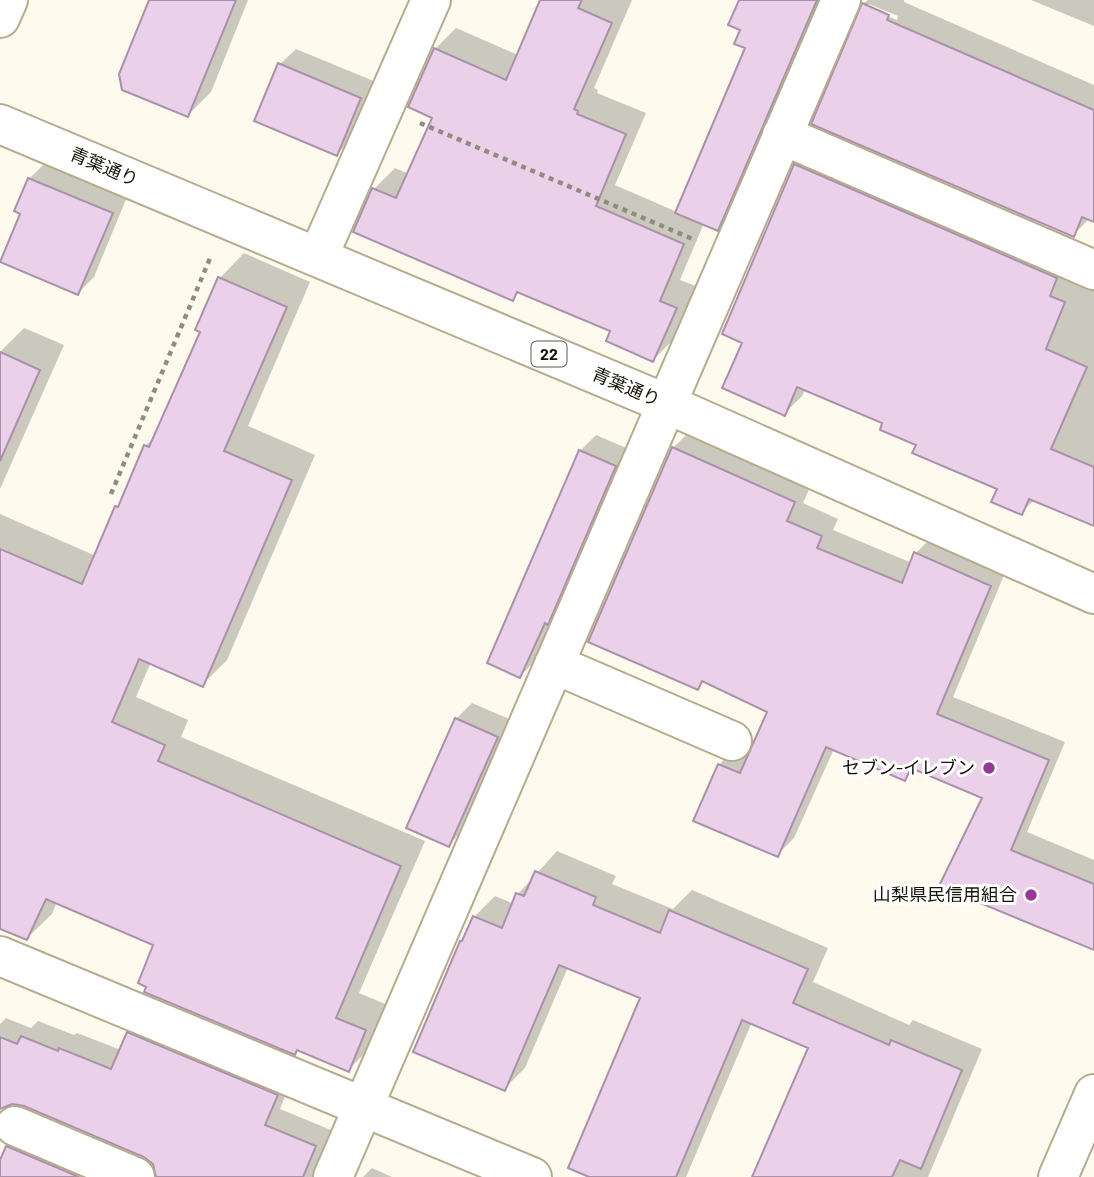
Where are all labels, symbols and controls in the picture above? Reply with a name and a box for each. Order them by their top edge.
street label: 青葉通り [67,142,142,190]
road number: 22 [532,342,566,366]
street label: 青葉通り [589,362,664,410]
place label: セブン-イレブン [842,756,975,778]
marker: セブン-イレブン [981,760,997,776]
place label: 山梨県民信用組合 [873,883,1017,905]
marker: 山梨県民信用組合 [1023,887,1039,903]

